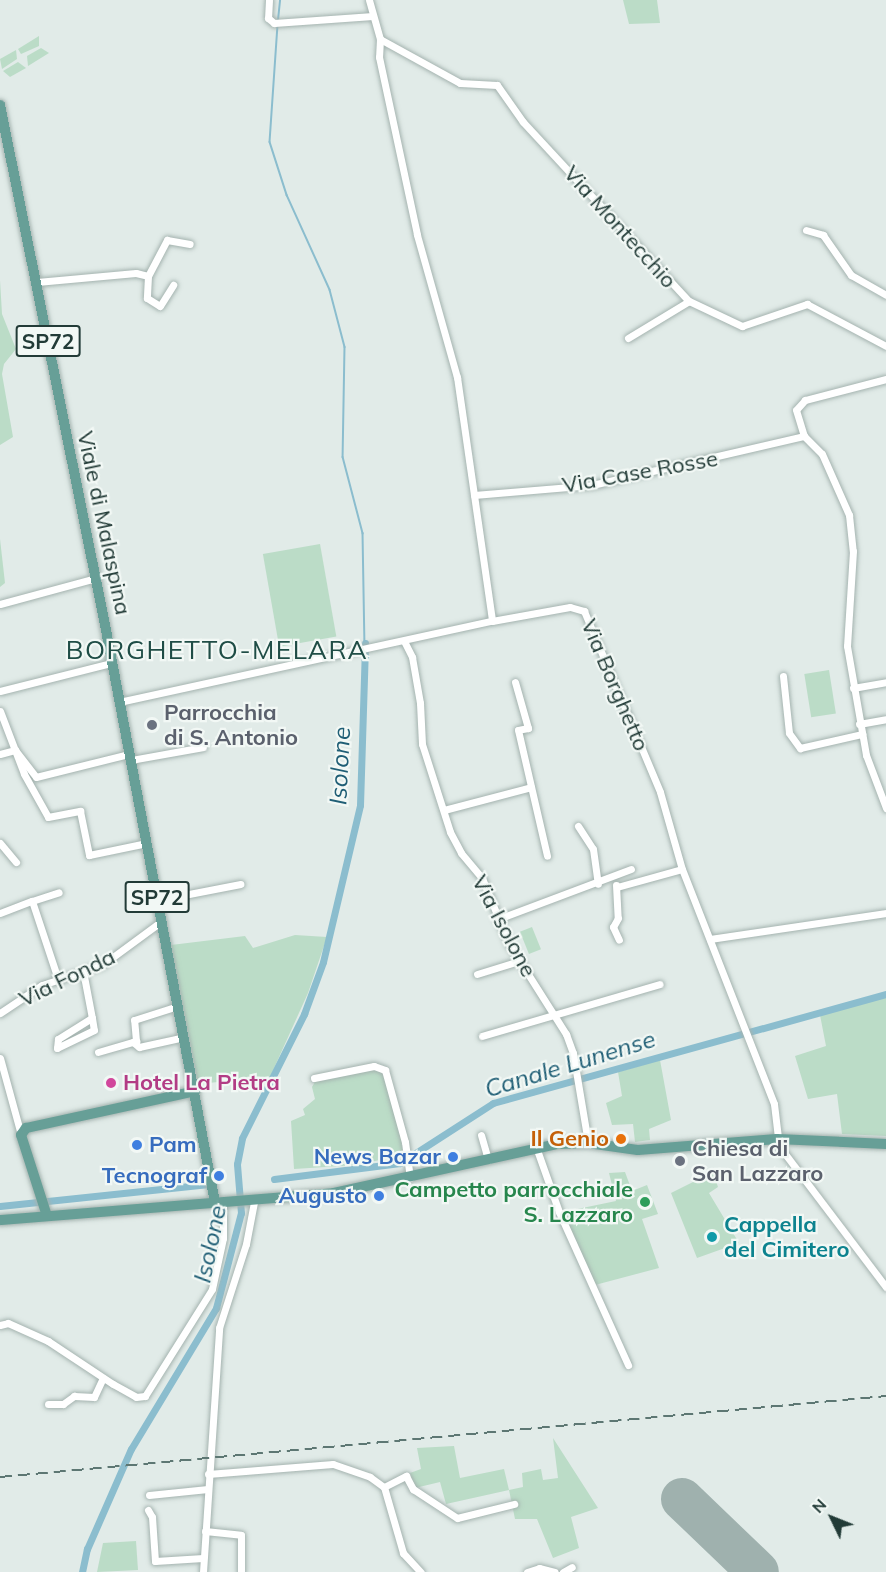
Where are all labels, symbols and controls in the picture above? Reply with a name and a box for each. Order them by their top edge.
street label: Via Montecchio [558,160,682,294]
road number: SP72 [15,323,81,359]
street label: Viale di Malaspina [72,429,136,617]
street label: Via Case Rosse [560,445,720,499]
street label: Via Borghetto [575,615,655,755]
district label: BORGHETTO-MELARA [66,634,368,666]
place label: Parrocchia di S. Antonio [164,699,298,750]
marker: Parrocchia di S. Antonio [145,718,159,732]
water label: Isolone [324,726,356,806]
street label: Via Isolone [466,871,542,981]
road number: SP72 [124,879,190,915]
street label: Via Fonda [15,943,119,1013]
water label: Canale Lunense [481,1024,659,1104]
place label: Hotel La Pietra [123,1070,280,1096]
marker: Hotel La Pietra [104,1076,118,1090]
place label: Il Genio [531,1126,609,1152]
place label: Pam [149,1132,197,1158]
marker: Il Genio [614,1132,628,1146]
place label: Chiesa di San Lazzaro [692,1135,823,1186]
marker: Pam [130,1138,144,1152]
place label: News Bazar [314,1144,441,1170]
marker: News Bazar [446,1150,460,1164]
marker: Chiesa di San Lazzaro [673,1154,687,1168]
place label: Tecnograf [102,1163,207,1189]
marker: Tecnograf [212,1169,226,1183]
place label: Campetto parrocchiale S. Lazzaro [394,1176,633,1228]
place label: Augusto [278,1183,367,1209]
marker: Augusto [372,1189,386,1203]
marker: Campetto parrocchiale S. Lazzaro [638,1195,652,1209]
water label: Isolone [188,1203,232,1285]
place label: Cappella del Cimitero [724,1211,850,1262]
marker: Cappella del Cimitero [705,1230,719,1244]
north arrow [802,1488,862,1548]
text: N [807,1494,830,1517]

